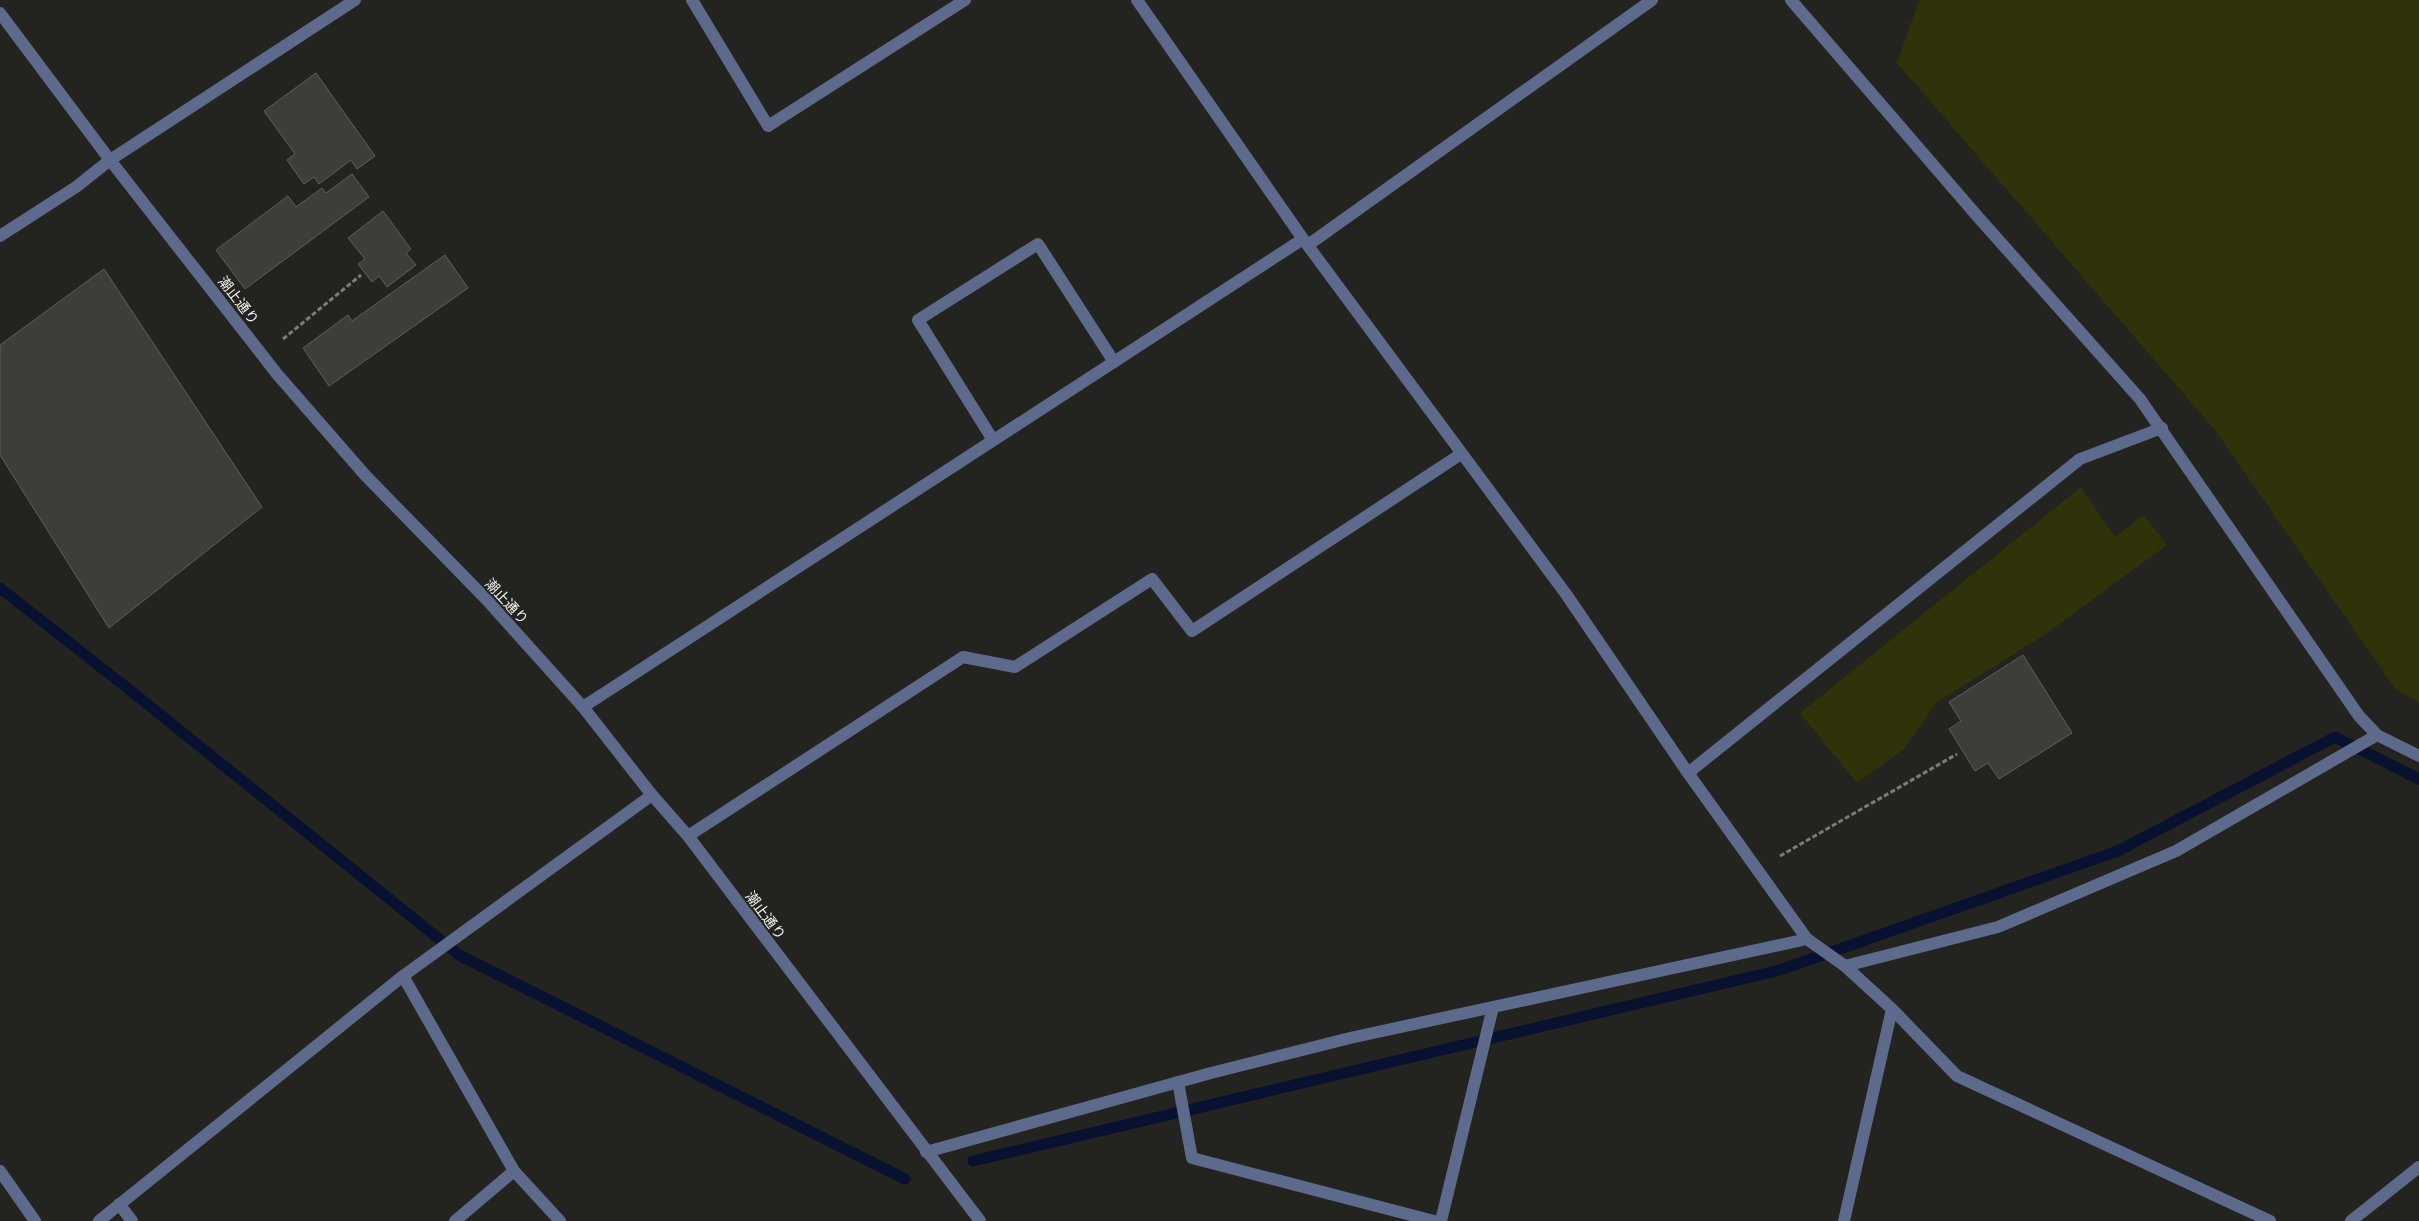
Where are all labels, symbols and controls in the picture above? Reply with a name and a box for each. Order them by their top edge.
street label: 潮止通り [214,272,264,328]
street label: 潮止通り [481,574,533,628]
street label: 潮止通り [742,887,790,943]

